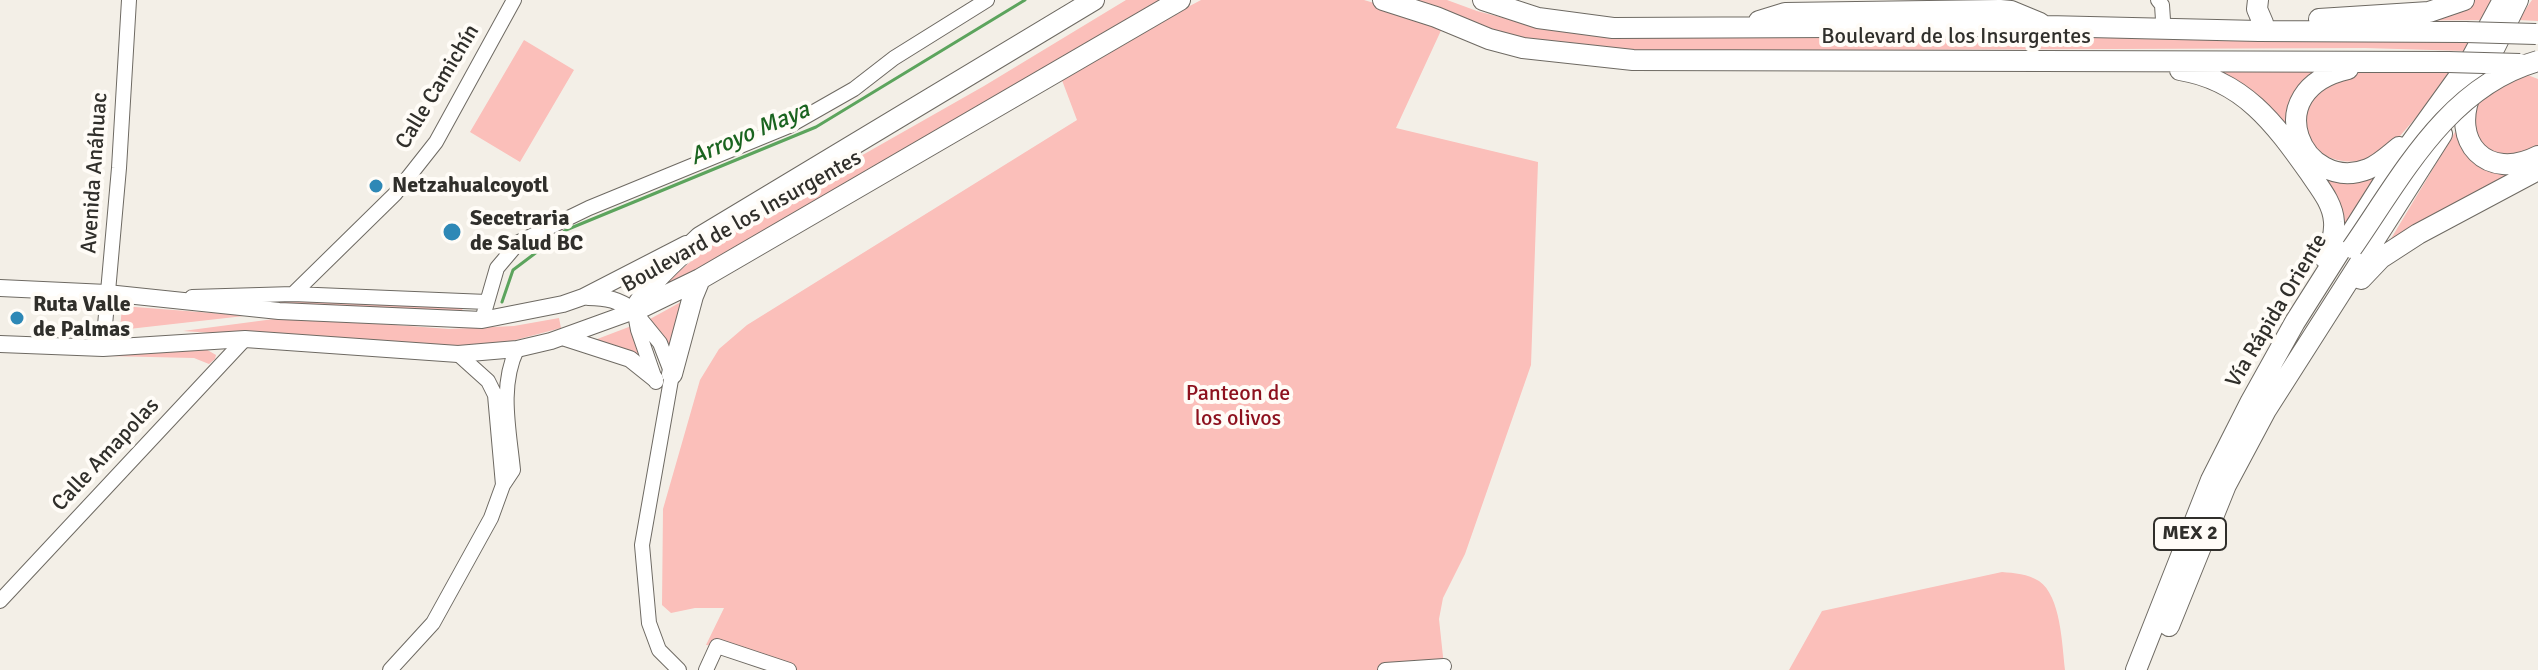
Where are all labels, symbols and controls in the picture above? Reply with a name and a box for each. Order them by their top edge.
street label: Calle Camichín [390,20,486,154]
street label: Boulevard de los Insurgentes [1821,24,2091,50]
street label: Avenida Anáhuac [76,92,114,254]
water label: Arroyo Maya [686,96,814,172]
street label: Boulevard de los Insurgentes [618,145,866,299]
place label: Netzahualcoyotl [392,173,549,199]
marker: Netzahualcoyotl [367,177,385,195]
place label: Secetraria de Salud BC [470,206,583,258]
marker: Secetraria de Salud BC [441,221,463,243]
street label: Vía Rápida Oriente [2221,229,2333,393]
place label: Ruta Valle de Palmas [33,292,131,344]
marker: Ruta Valle de Palmas [8,309,26,327]
park label: Panteon de los olivos [1186,381,1290,432]
street label: Calle Amapolas [47,393,165,517]
road number: MEX 2 [2154,518,2226,550]

